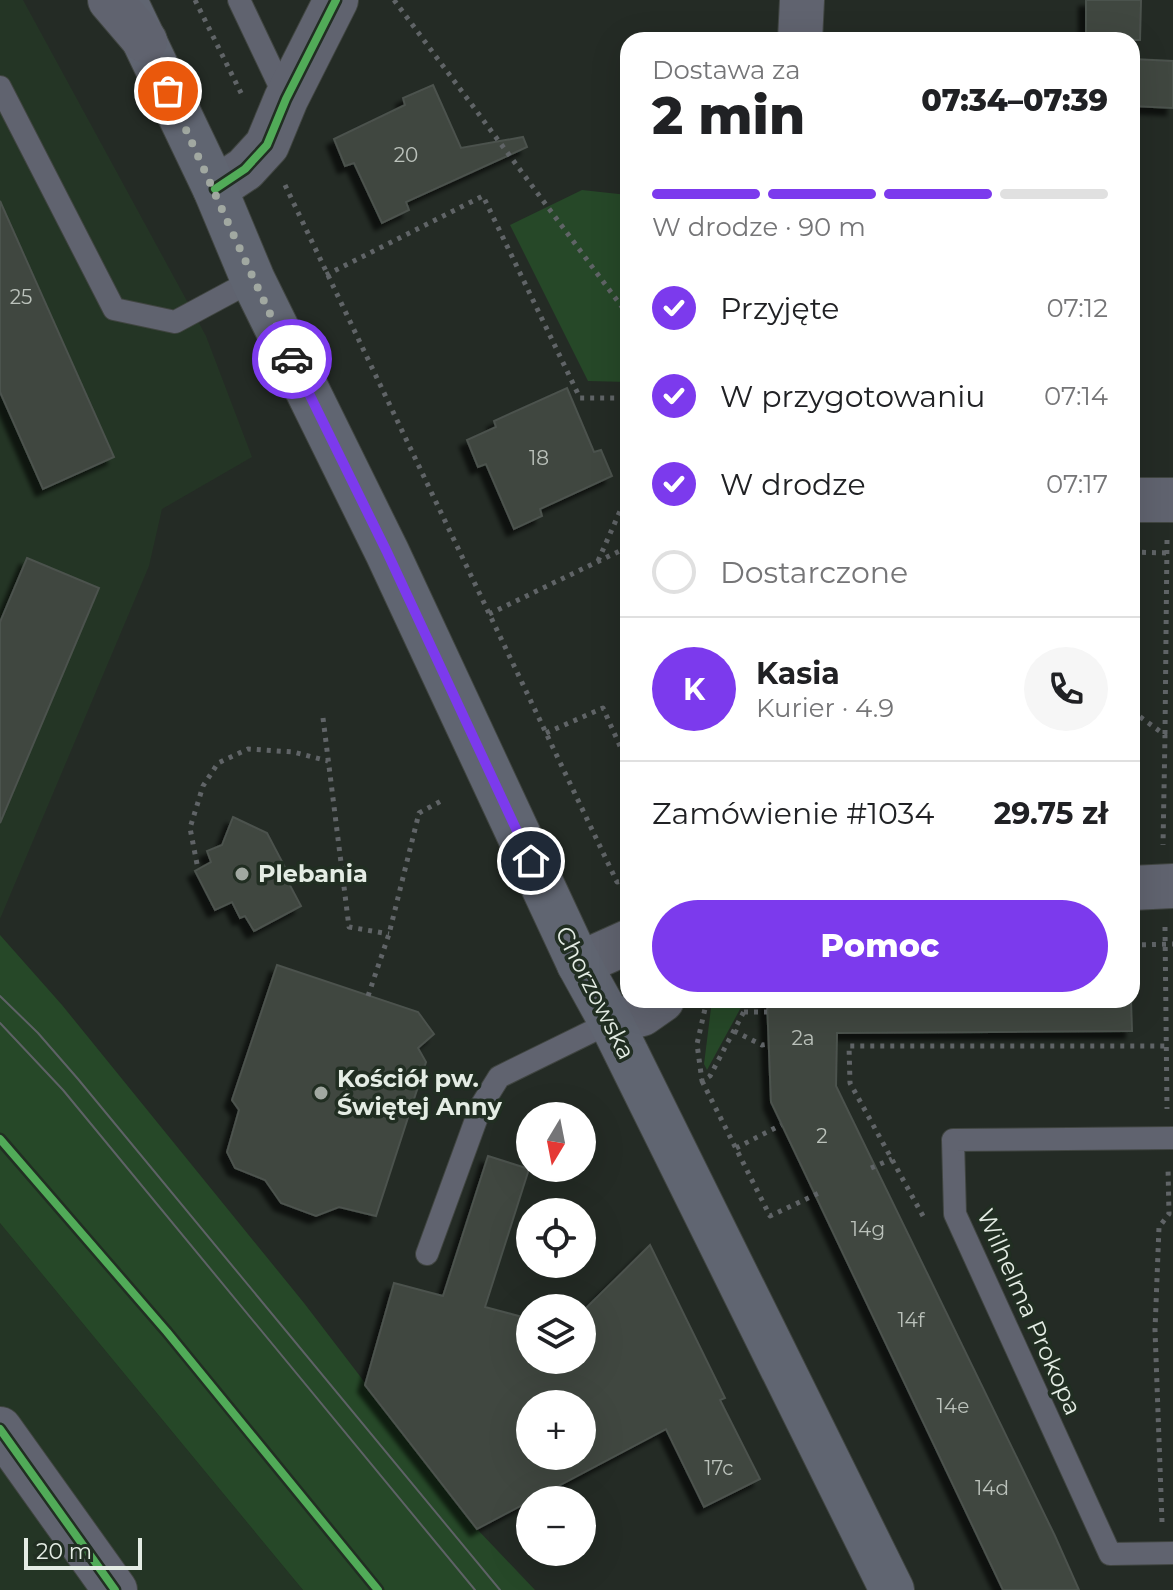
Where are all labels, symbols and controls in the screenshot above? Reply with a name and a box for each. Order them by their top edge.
text: Dostawa za [652,54,801,86]
pin [134,57,202,125]
icon: bag [146,69,190,113]
text: 07:34–07:39 [921,82,1108,119]
text: 2 min [652,84,805,147]
house number: 20 [394,143,418,167]
text: W drodze · 90 m [652,211,866,243]
house number: 25 [10,285,32,309]
icon: check [652,286,696,330]
text: Przyjęte [720,290,839,327]
text: 07:12 [1047,292,1108,324]
courier [252,319,332,399]
icon: car [270,337,314,381]
icon: check [652,374,696,418]
text: W przygotowaniu [720,378,986,415]
text: 07:14 [1044,380,1108,412]
house number: 18 [529,446,549,470]
icon: check [652,462,696,506]
text: W drodze [720,466,866,503]
text: 07:17 [1046,468,1108,500]
text: Dostarczone [720,554,908,591]
button: phone [1024,647,1108,731]
text: Kasia [756,655,840,692]
text: K [683,671,705,708]
text: Kurier · 4.9 [756,692,894,724]
text: Zamówienie #1034 [652,795,934,832]
text: 29.75 zł [994,795,1108,832]
pin [497,827,565,895]
icon: home [509,839,553,883]
place label: Plebania [258,859,368,888]
marker: Plebania [233,865,251,883]
button: Pomoc [652,900,1108,992]
street label: Chorzowska [549,921,641,1064]
house number: 2a [791,1026,815,1050]
place label: Kościół pw. Świętej Anny [337,1064,502,1121]
marker: Kościół pw. Świętej Anny [312,1084,330,1102]
north arrow [516,1102,596,1182]
map controls [516,1102,596,1566]
house number: 2 [816,1124,828,1148]
button: locate [516,1198,596,1278]
street label: Wilhelma Prokopa [971,1204,1088,1419]
house number: 14g [851,1217,885,1241]
button: layers [516,1294,596,1374]
house number: 14f [897,1308,926,1332]
button: + [516,1390,596,1470]
house number: 14e [937,1394,969,1418]
house number: 17c [704,1456,734,1480]
house number: 14d [975,1476,1009,1500]
button: − [516,1486,596,1566]
scale bar [24,1534,142,1570]
text: 20 m [36,1538,92,1565]

